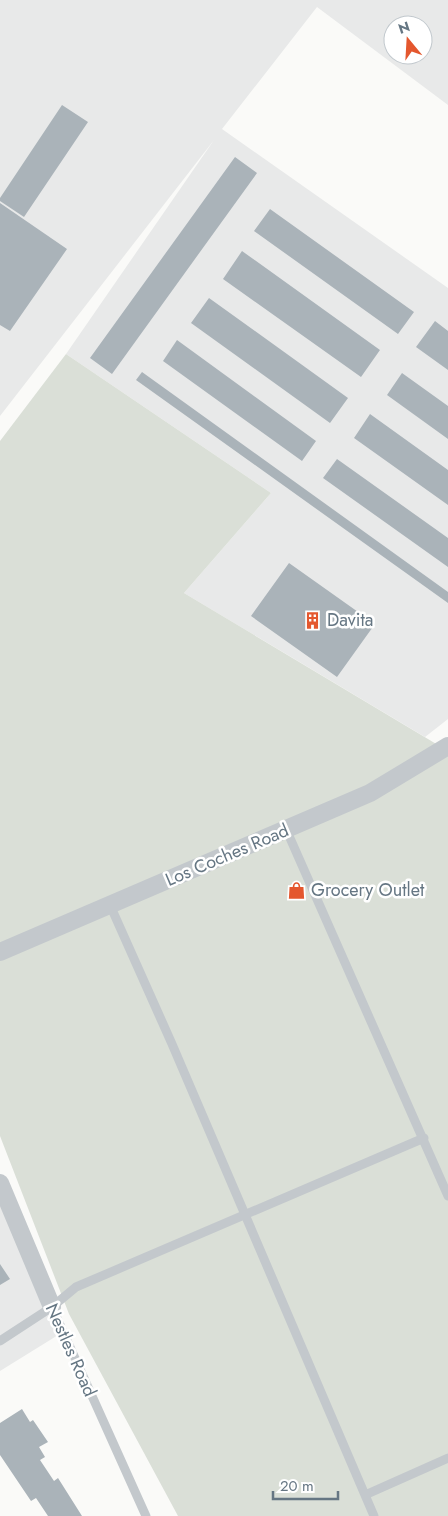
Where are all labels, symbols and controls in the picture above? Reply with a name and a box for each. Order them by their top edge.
north arrow [383,15,433,65]
text: N [396,16,412,39]
place label: Davita [327,607,373,633]
building icon: Davita [303,610,323,630]
street label: Los Coches Road [161,817,293,893]
place label: Grocery Outlet [311,877,425,903]
shop icon: Grocery Outlet [287,880,307,900]
street label: Nestles Road [39,1299,103,1401]
scale bar [273,1468,338,1500]
text: 20 m [280,1475,314,1497]

